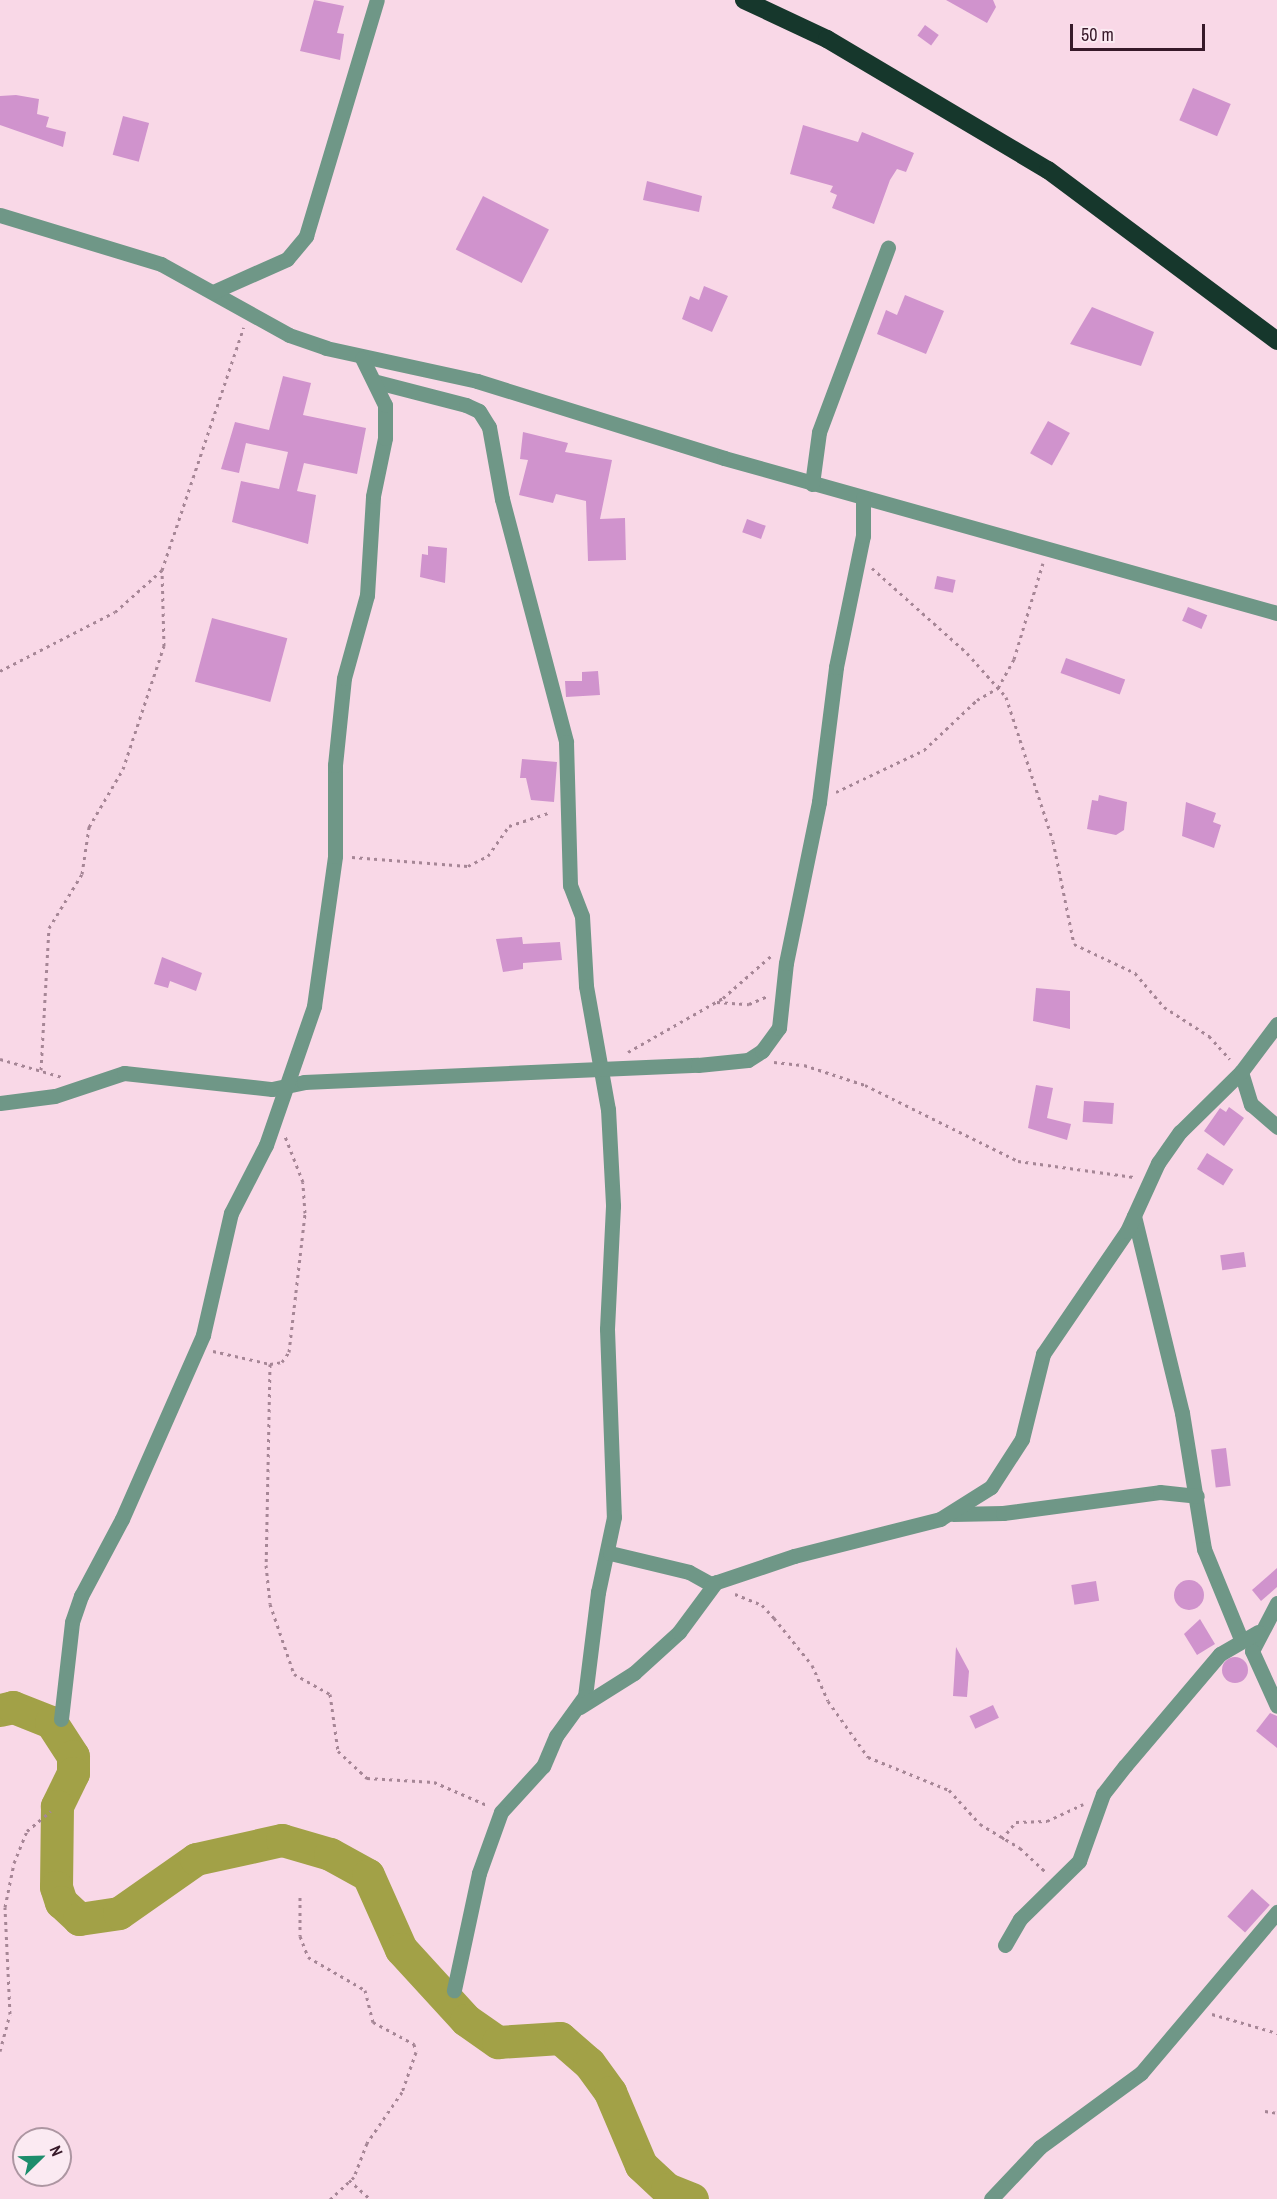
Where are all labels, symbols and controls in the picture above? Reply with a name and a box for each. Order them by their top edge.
scale bar [1073,12,1208,50]
text: 50 m [1081,22,1114,47]
north arrow [12,2127,72,2187]
text: N [45,2142,69,2159]

